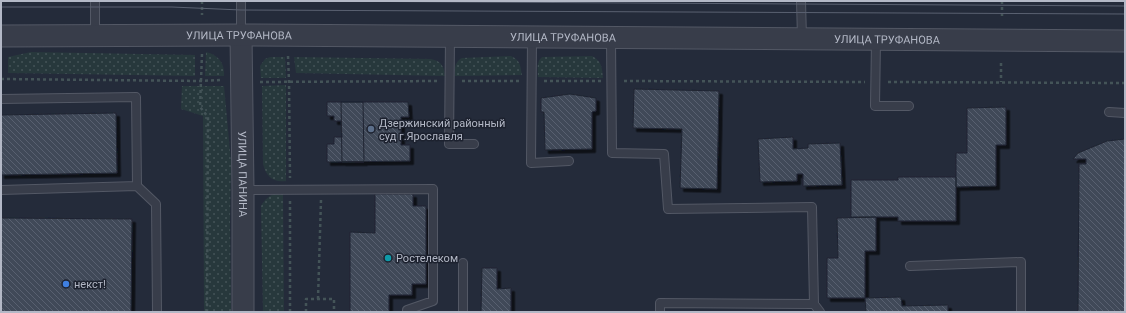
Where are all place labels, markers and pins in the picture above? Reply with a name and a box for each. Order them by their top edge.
place label: Дзержинский районный суд г.Ярославля [379,117,505,143]
marker: Дзержинский районный суд г.Ярославля [366,124,376,134]
place label: Ростелеком [396,252,458,265]
marker: Ростелеком [383,253,393,263]
place label: некст! [74,278,106,291]
marker: некст! [61,279,71,289]

